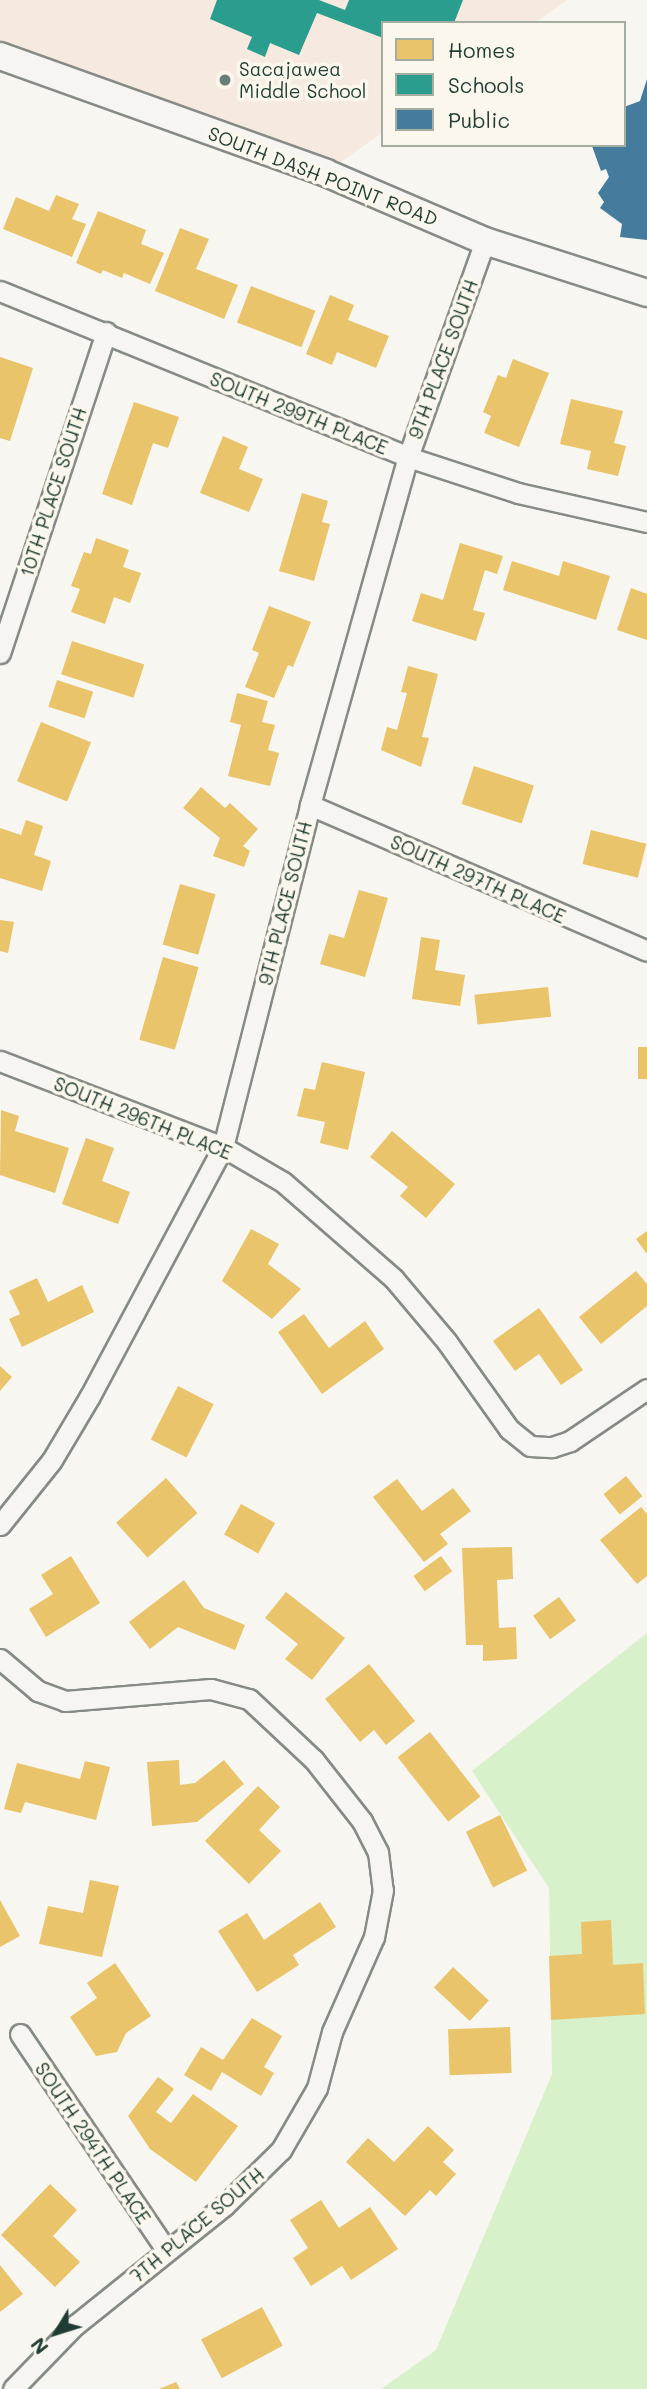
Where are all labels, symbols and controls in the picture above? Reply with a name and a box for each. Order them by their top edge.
legend [381,21,626,147]
text: Homes [448,36,515,63]
place label: Sacajawea Middle School [239,58,367,102]
text: Schools [448,71,524,98]
marker: Sacajawea Middle School [217,72,233,88]
text: Public [448,106,510,133]
street label: SOUTH DASH POINT ROAD [205,122,441,230]
street label: 9TH PLACE SOUTH [404,276,482,442]
street label: SOUTH 299TH PLACE [207,367,391,459]
street label: 10TH PLACE SOUTH [15,404,91,580]
street label: 9TH PLACE SOUTH [254,819,316,987]
street label: SOUTH 297TH PLACE [387,830,569,928]
street label: SOUTH 296TH PLACE [51,1072,235,1164]
street label: SOUTH 294TH PLACE [30,2058,156,2228]
street label: 7TH PLACE SOUTH [126,2162,268,2288]
north arrow [21,2298,91,2368]
text: N [25,2333,53,2360]

